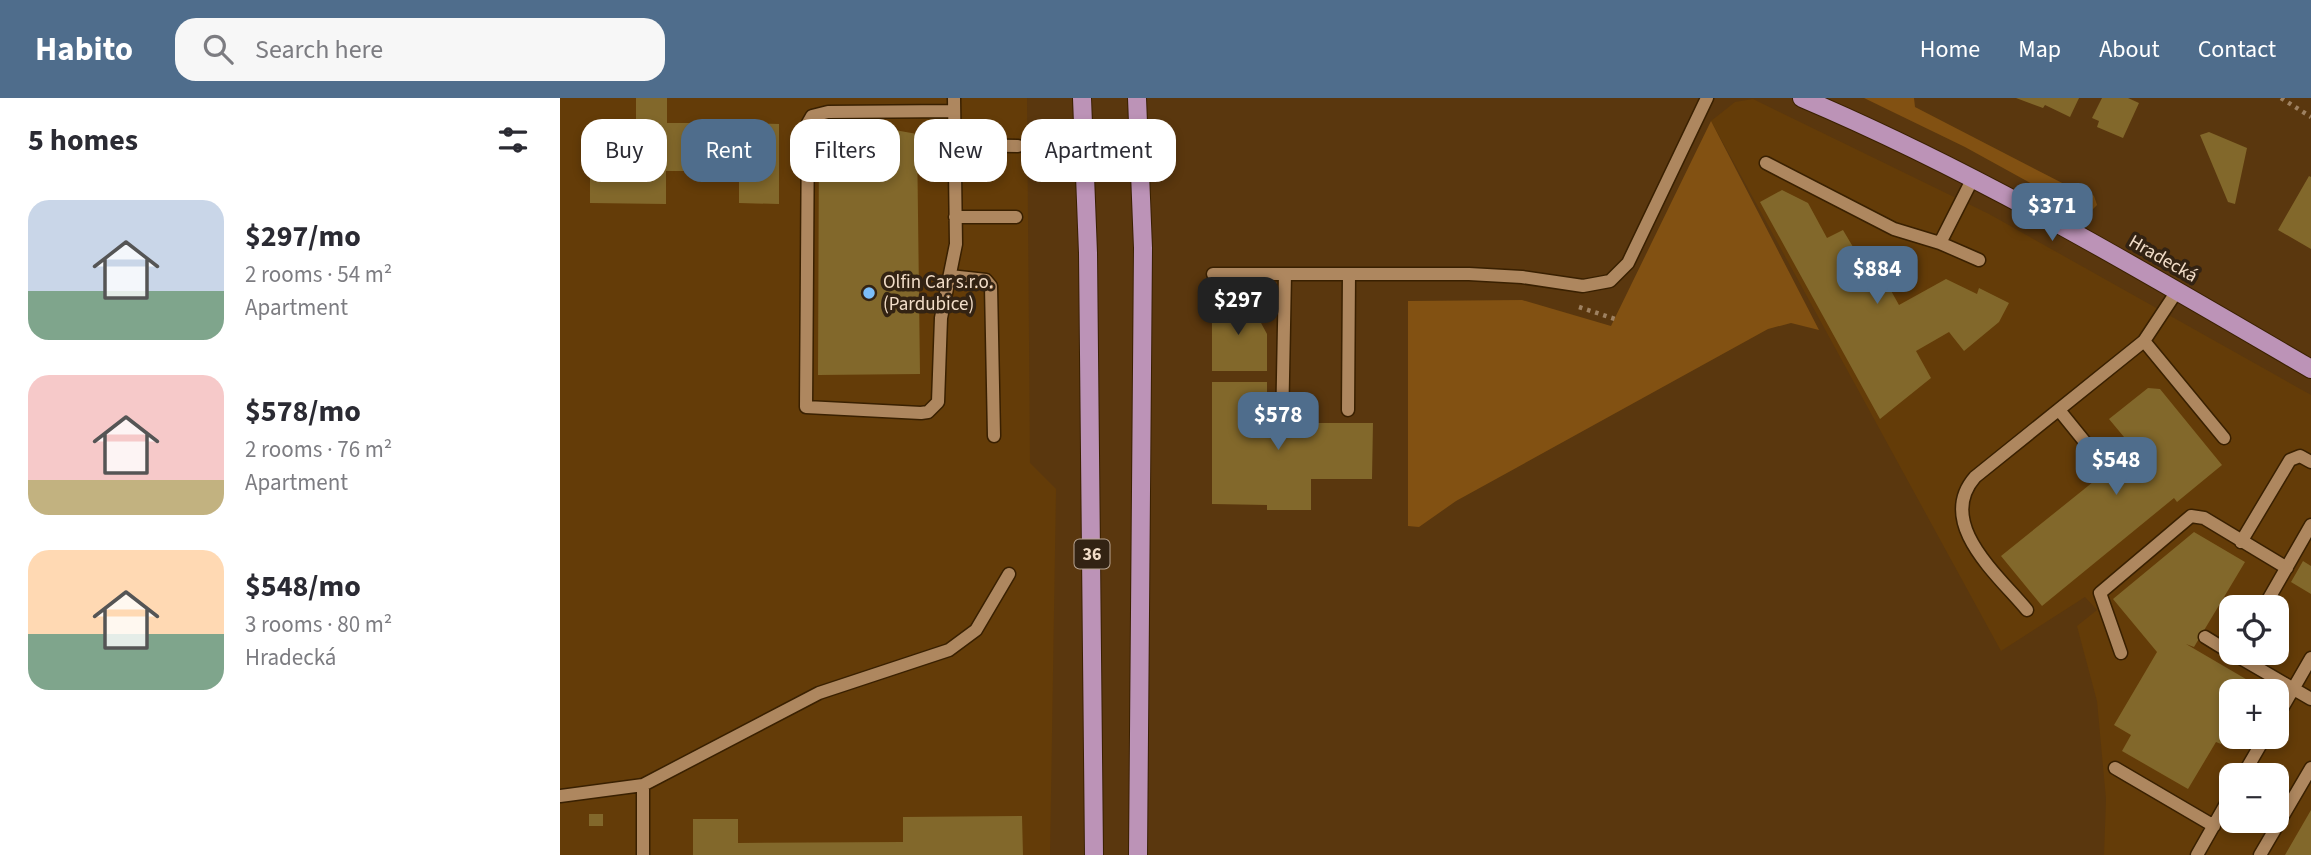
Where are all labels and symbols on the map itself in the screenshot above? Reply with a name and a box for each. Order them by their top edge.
pin: $371 [2011,184,2093,243]
street label: Hradecká [2124,228,2202,290]
pin: $884 [1836,246,1918,306]
place label: Olfin Car s.r.o. (Pardubice) [883,269,993,318]
pin: $297 [1197,278,1279,337]
marker: Olfin Car s.r.o. (Pardubice) [861,285,877,301]
pin: $578 [1237,392,1319,452]
pin: $548 [2075,438,2157,497]
road number: 36 [1074,540,1110,568]

